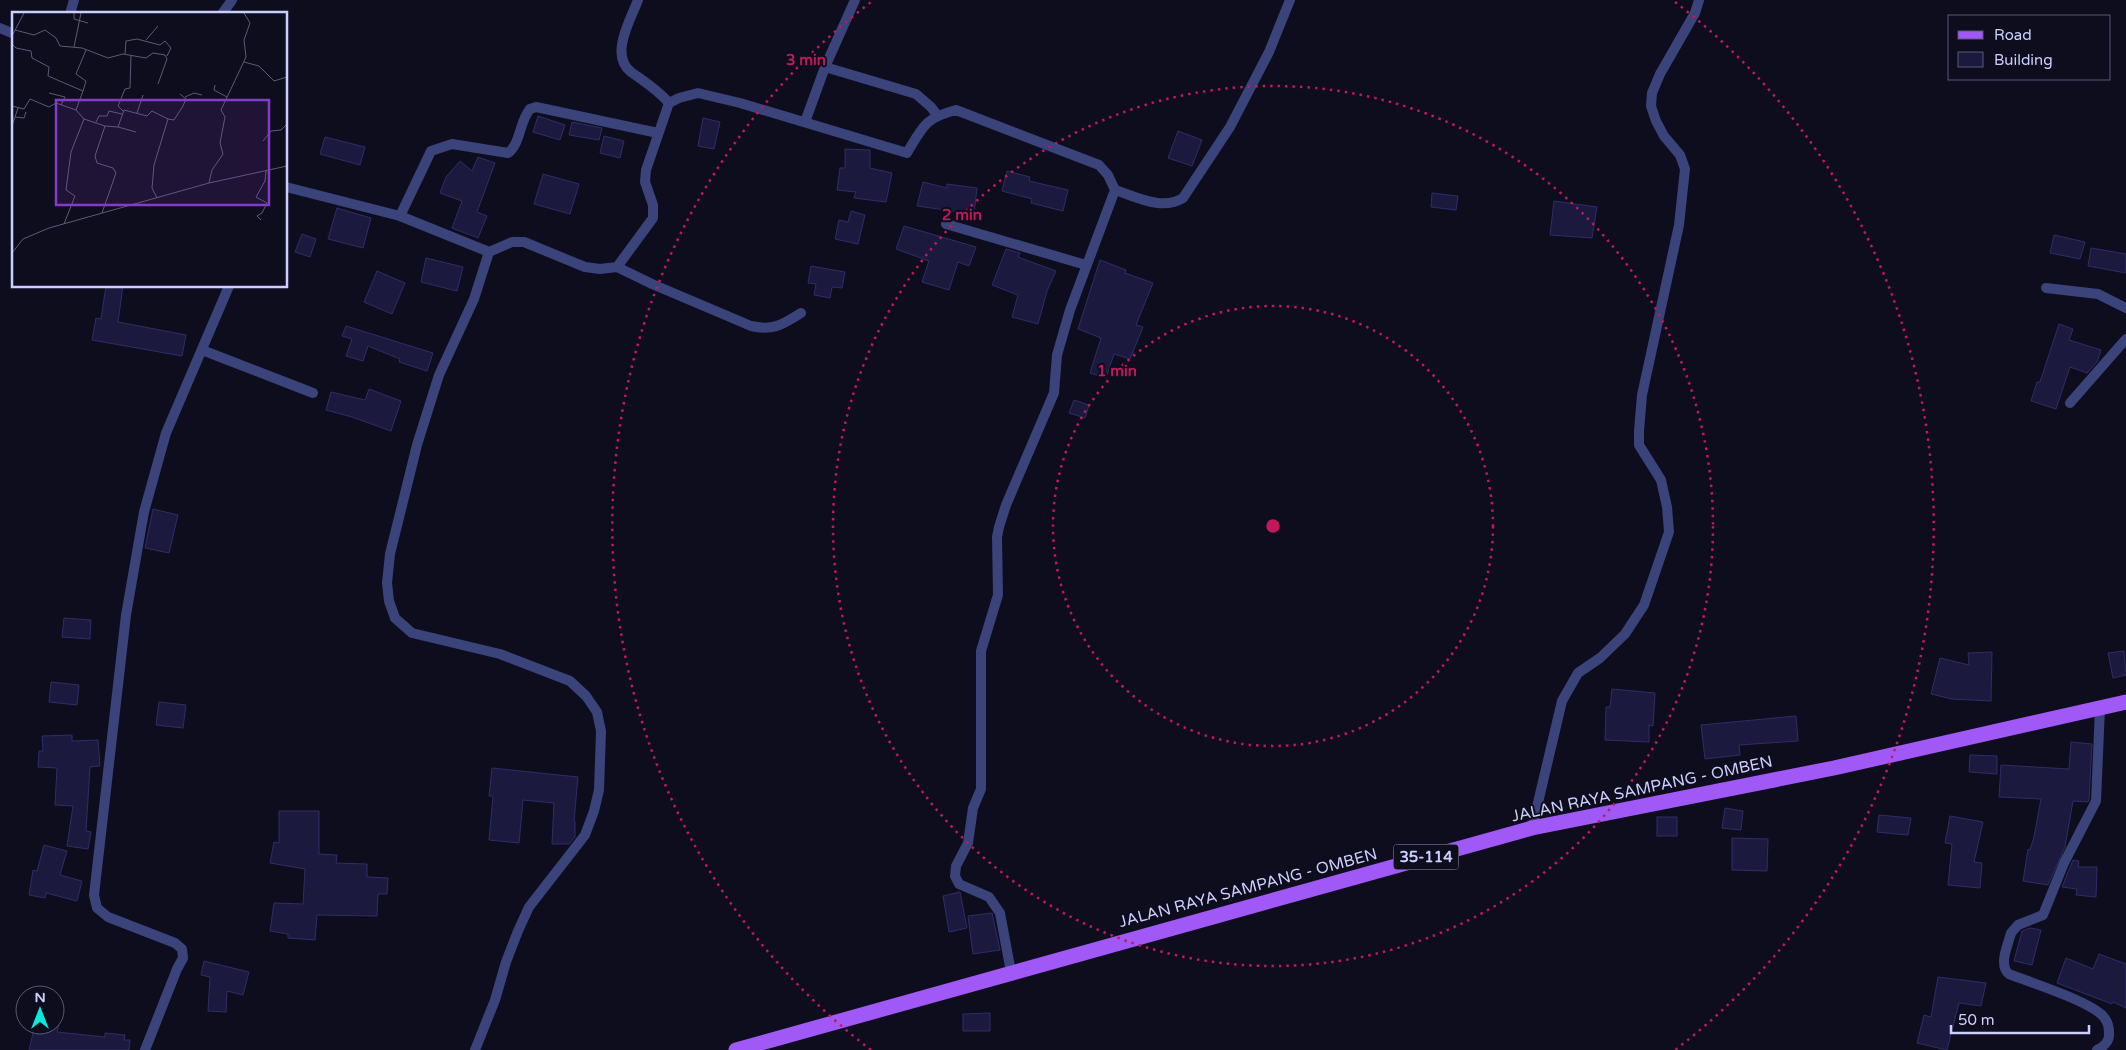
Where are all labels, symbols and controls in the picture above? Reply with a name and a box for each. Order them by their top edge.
inset map [12,12,288,288]
legend [1948,15,2111,80]
text: Road [1994,26,2032,44]
text: 3 min [786,51,826,69]
text: Building [1994,51,2053,69]
text: 2 min [942,206,982,224]
text: 1 min [1097,362,1137,380]
centre of rings [1264,517,1282,535]
street label: JALAN RAYA SAMPANG - OMBEN [1510,752,1774,826]
street label: JALAN RAYA SAMPANG - OMBEN [1117,844,1379,932]
road number: 35-114 [1394,844,1458,870]
north arrow [15,985,65,1035]
text: N [34,989,46,1006]
scale bar [1951,1002,2088,1034]
text: 50 m [1958,1011,1995,1029]

